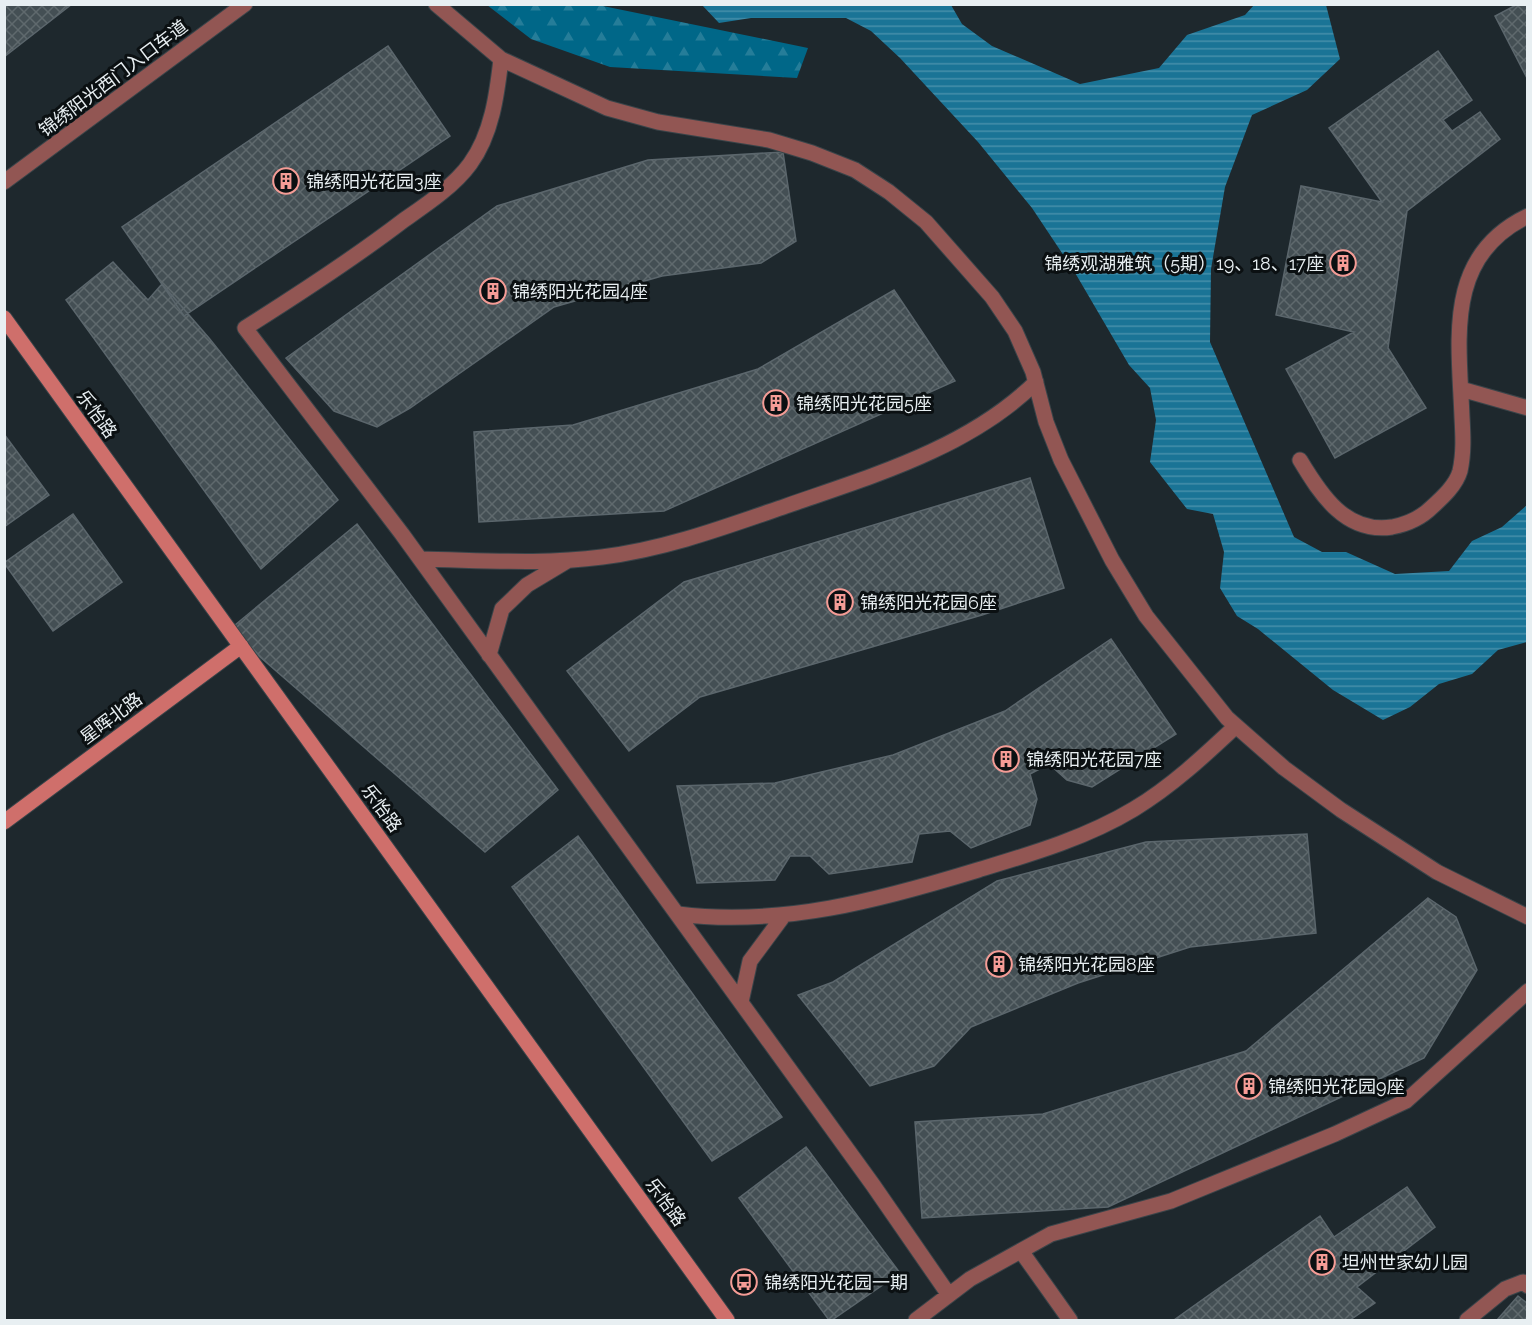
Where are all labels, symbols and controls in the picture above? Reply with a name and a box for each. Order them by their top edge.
street label: 锦绣阳光西门入口车道 [35,15,191,141]
building icon: 锦绣阳光花园3座 [271,166,301,196]
place label: 锦绣阳光花园3座 [306,171,442,192]
building icon: 锦绣观湖雅筑（5期）19、18、17座 [1328,248,1358,278]
place label: 锦绣观湖雅筑（5期）19、18、17座 [1044,253,1324,274]
building icon: 锦绣阳光花园4座 [478,276,508,306]
place label: 锦绣阳光花园4座 [512,281,648,302]
street label: 乐怡路 [73,386,121,442]
building icon: 锦绣阳光花园5座 [761,388,791,418]
place label: 锦绣阳光花园5座 [796,393,932,414]
building icon: 锦绣阳光花园6座 [825,587,855,617]
place label: 锦绣阳光花园6座 [860,592,997,613]
street label: 星晖北路 [76,688,146,748]
building icon: 锦绣阳光花园7座 [991,744,1021,774]
place label: 锦绣阳光花园7座 [1026,749,1162,770]
street label: 乐怡路 [358,780,406,836]
building icon: 锦绣阳光花园8座 [984,949,1014,979]
place label: 锦绣阳光花园8座 [1018,954,1155,975]
building icon: 锦绣阳光花园9座 [1234,1071,1264,1101]
place label: 锦绣阳光花园9座 [1268,1076,1405,1097]
street label: 乐怡路 [642,1174,690,1230]
building icon: 坦州世家幼儿园 [1307,1247,1337,1277]
place label: 坦州世家幼儿园 [1342,1252,1468,1273]
bus stop icon: 锦绣阳光花园一期 [729,1267,759,1297]
place label: 锦绣阳光花园一期 [764,1272,908,1293]

